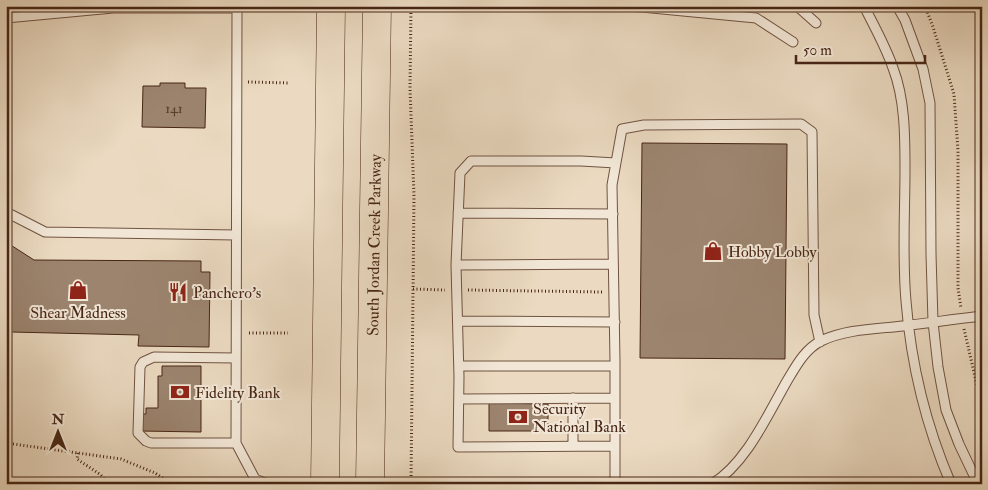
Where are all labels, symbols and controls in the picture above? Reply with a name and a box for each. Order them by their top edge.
scale bar [796,32,924,64]
text: 50 m [803,41,832,60]
house number: 141 [165,100,183,117]
street label: South Jordan Creek Parkway [363,153,386,336]
shop icon: Hobby Lobby [702,240,724,262]
place label: Hobby Lobby [728,242,818,262]
shop icon: Shear Madness [67,279,89,301]
restaurant icon: Panchero's [167,281,189,303]
place label: Panchero's [193,283,261,303]
place label: Shear Madness [30,303,126,323]
bank icon: Fidelity Bank [169,381,191,403]
place label: Fidelity Bank [195,383,281,403]
place label: Security National Bank [533,399,626,437]
bank icon: Security National Bank [507,406,529,428]
north arrow [32,408,82,458]
text: N [51,411,65,428]

